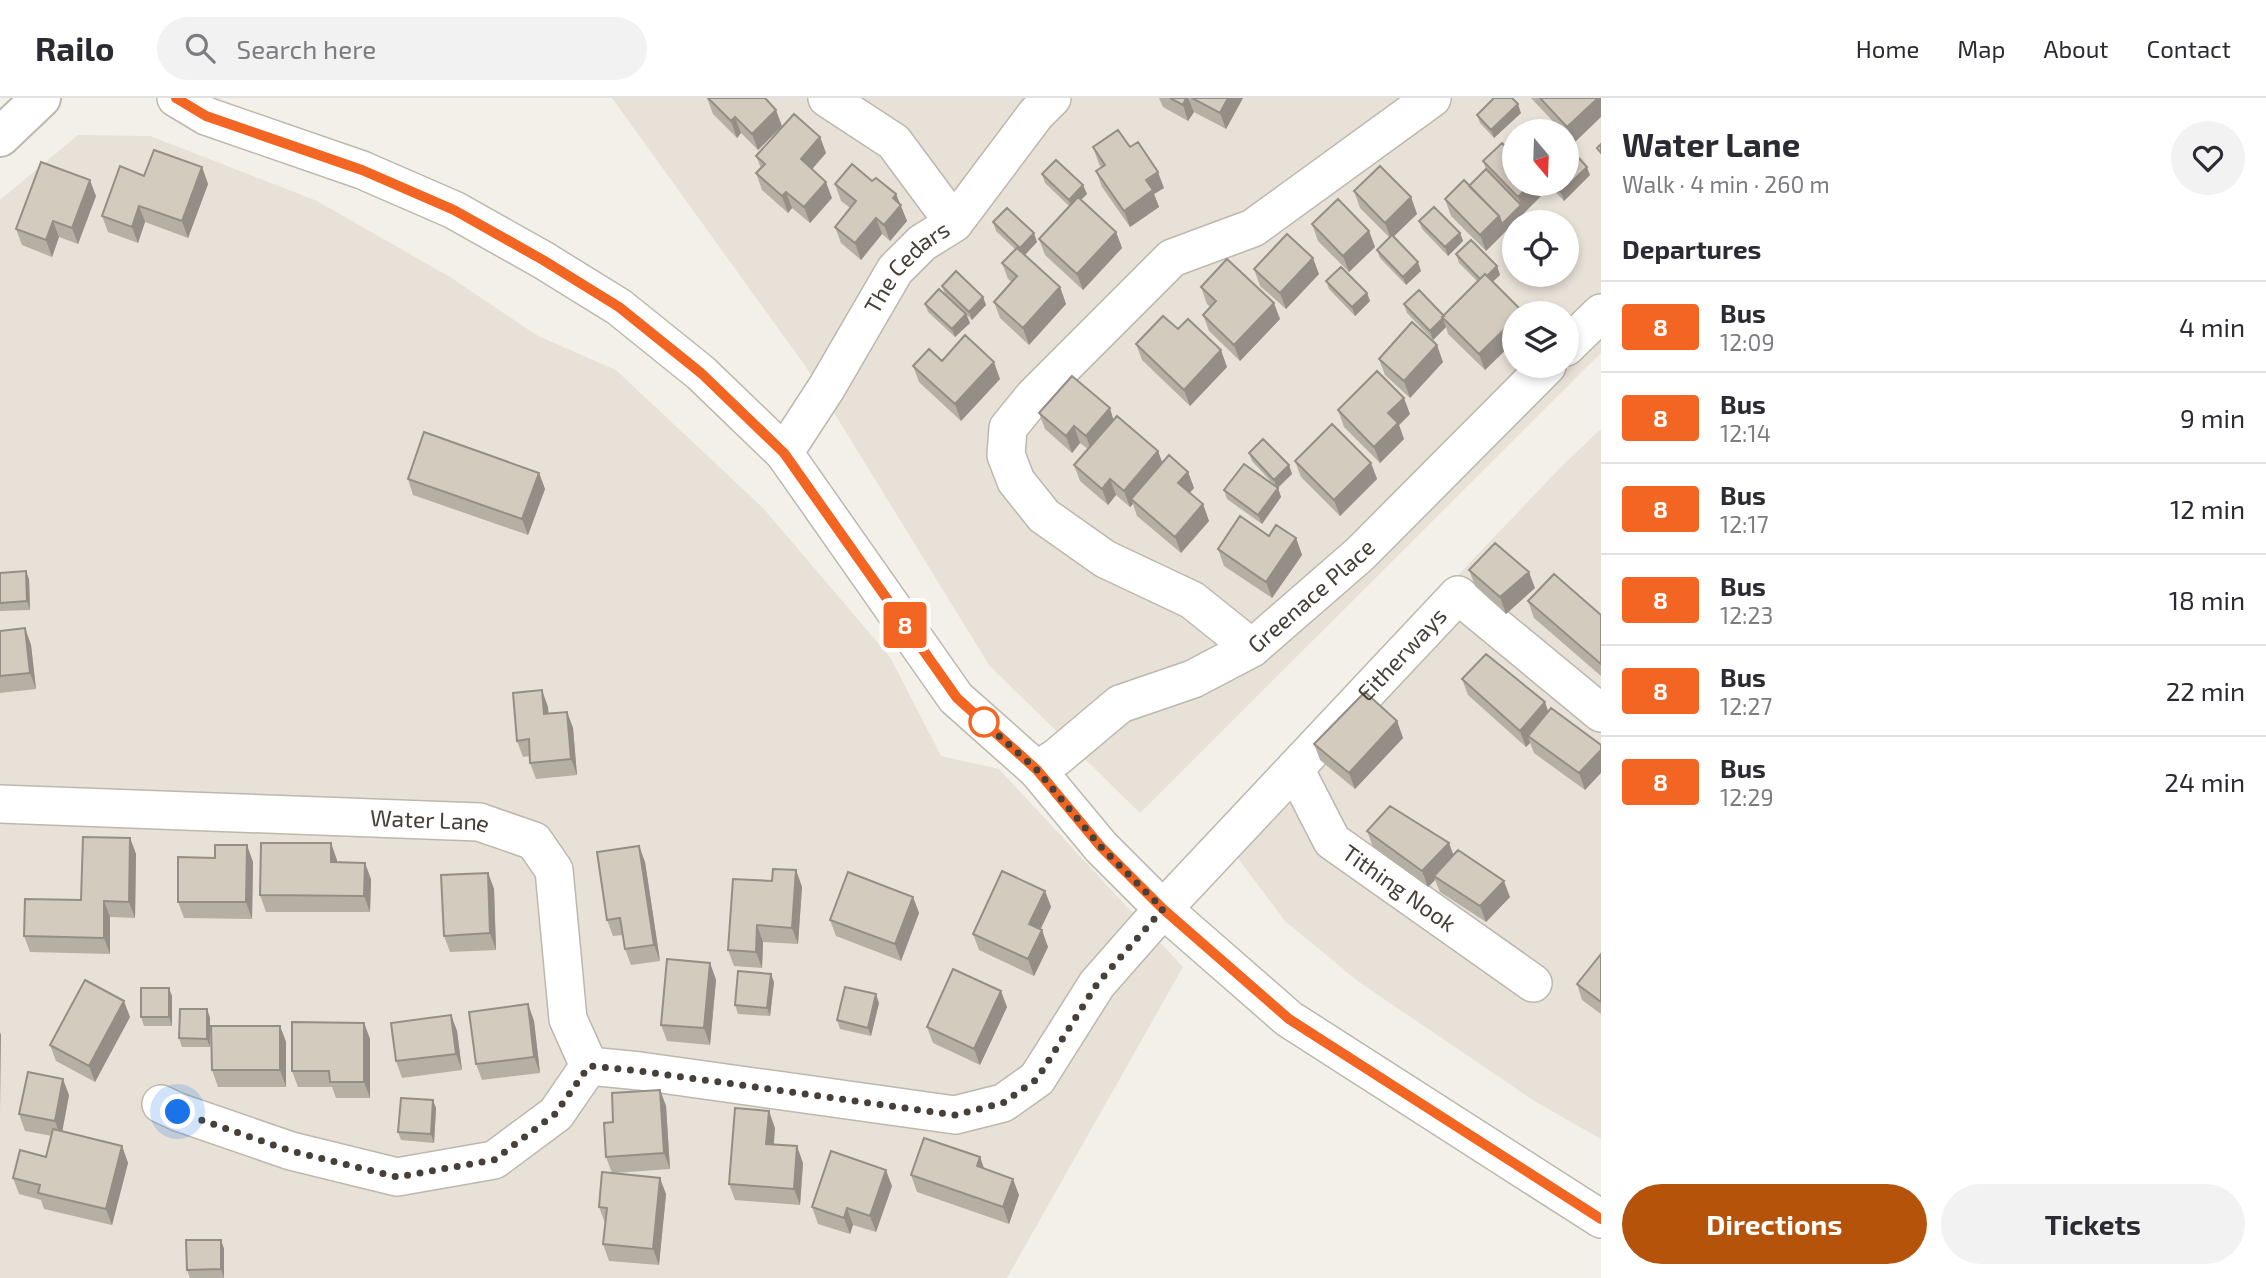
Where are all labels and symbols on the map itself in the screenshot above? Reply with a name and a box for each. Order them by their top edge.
north arrow [1502,119,1578,196]
street label: The Cedars [858,214,954,318]
street label: Greenace Place [1242,532,1380,658]
street label: Eitherways [1351,601,1452,706]
line badge: 8 [882,602,928,648]
unlabelled marker [969,707,999,737]
street label: Water Lane [370,803,494,838]
street label: Tithing Nook [1337,838,1462,937]
your location [160,1094,195,1129]

